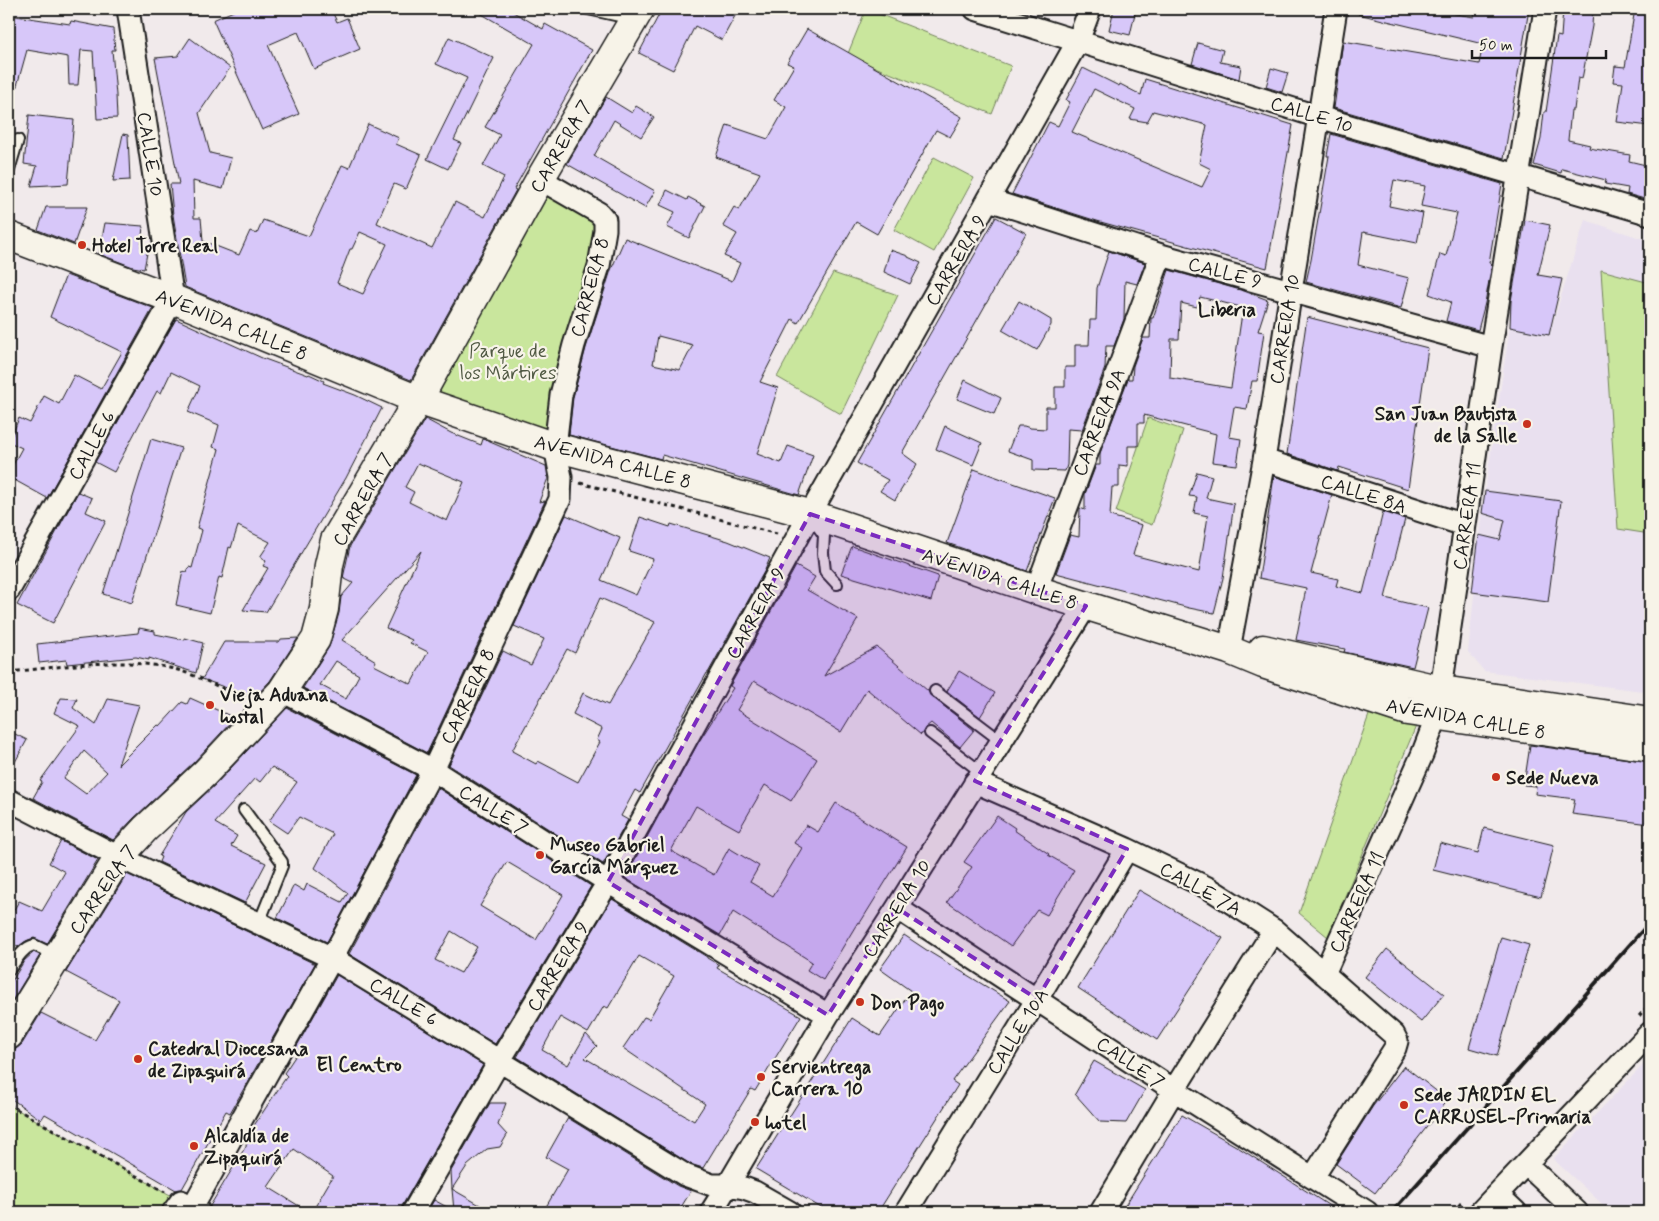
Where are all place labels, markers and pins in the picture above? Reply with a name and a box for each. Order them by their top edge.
place label: Hotel Torre Real [92,234,218,259]
marker: Hotel Torre Real [76,239,88,251]
place label: San Juan Bautista de la Salle [1375,402,1518,449]
marker: San Juan Bautista de la Salle [1521,418,1533,430]
place label: Vieja Aduana hostal [220,683,329,730]
marker: Vieja Aduana hostal [204,699,216,711]
place label: Sede Nueva [1506,766,1599,791]
marker: Sede Nueva [1490,771,1502,783]
place label: Museo Gabriel García Márquez [550,833,679,880]
marker: Museo Gabriel García Márquez [534,849,546,861]
place label: Don Pago [870,991,944,1017]
marker: Don Pago [854,996,866,1008]
place label: Catedral Diocesana de Zipaquirá [148,1037,309,1084]
marker: Catedral Diocesana de Zipaquirá [132,1053,144,1065]
place label: Servientrega Carrera 10 [771,1055,871,1102]
marker: Servientrega Carrera 10 [755,1071,767,1083]
place label: Sede JARDIN EL CARRUSEL-Primaria [1414,1083,1592,1130]
marker: Sede JARDIN EL CARRUSEL-Primaria [1398,1099,1410,1111]
place label: hotel [765,1111,807,1136]
marker: hotel [749,1116,761,1128]
place label: Alcaldía de Zipaquirá [204,1124,289,1172]
marker: Alcaldía de Zipaquirá [188,1140,200,1152]

